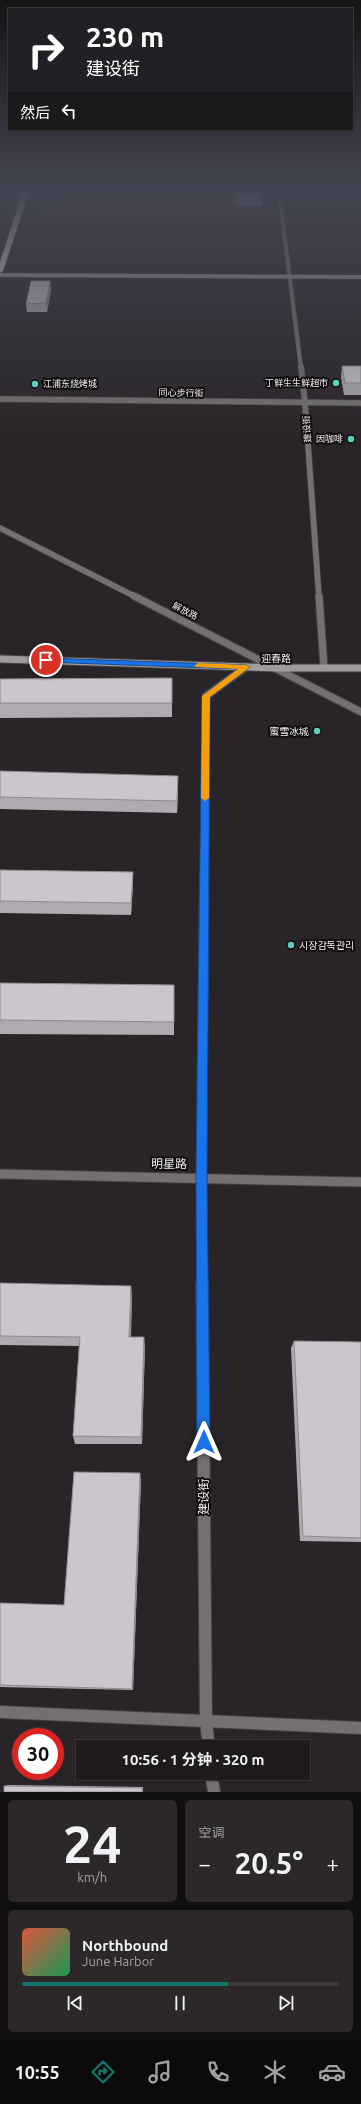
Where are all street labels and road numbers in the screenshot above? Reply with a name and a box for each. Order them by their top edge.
street label: 同心步行街 [158,388,204,398]
street label: 建设街 [301,415,313,443]
street label: 解放路 [171,600,199,622]
street label: 迎春路 [261,653,291,664]
street label: 明星路 [151,1157,187,1170]
street label: 建设街 [197,1479,210,1515]

